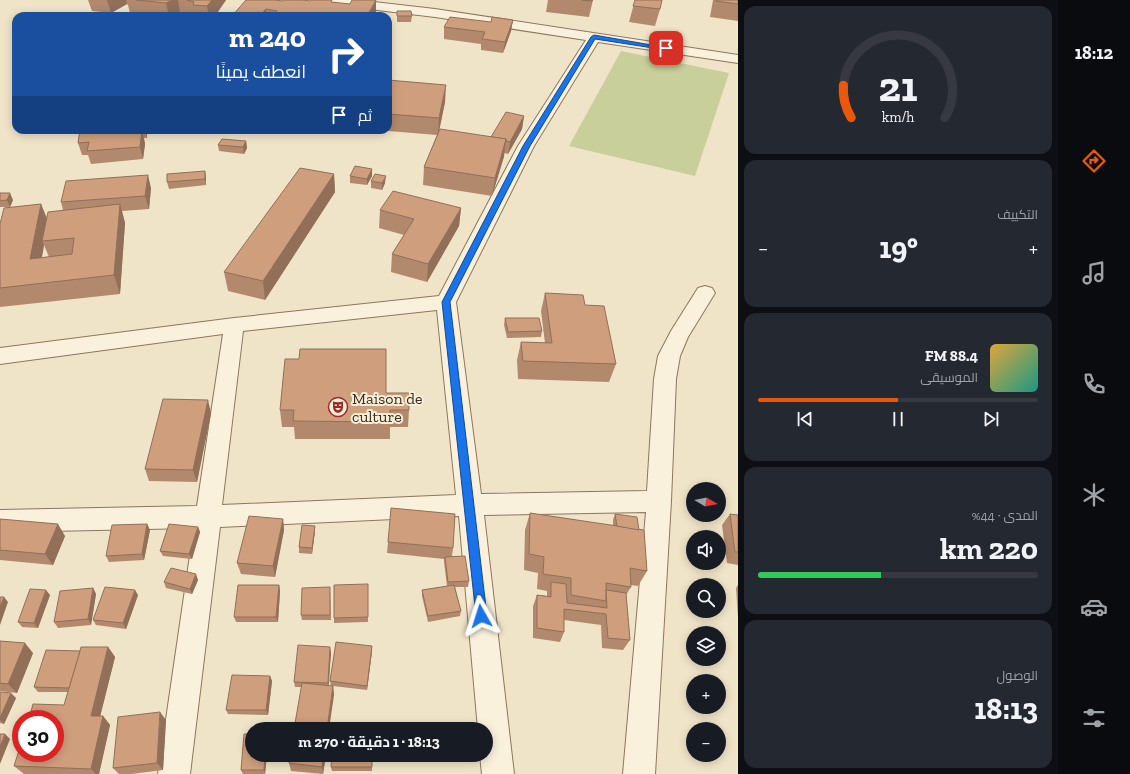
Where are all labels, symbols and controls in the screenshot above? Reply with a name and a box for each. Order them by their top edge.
text: 240 m [229,21,306,54]
icon: right [320,28,372,80]
pin [649,31,683,65]
icon: arrive [655,37,677,59]
text: 18:12 [1075,42,1113,64]
text: انعطف يمينًا [215,61,306,83]
text: 21 [878,62,918,112]
icon: arrive [328,104,350,126]
text: ثم [358,107,372,125]
text: km/h [882,108,914,125]
icon: directions [1080,147,1108,175]
text: التكييف [997,207,1038,222]
text: 19° [879,230,918,266]
text: − [758,235,768,262]
text: + [1029,235,1038,262]
icon: music [1080,259,1108,287]
text: 88.4 FM [925,347,978,365]
text: الموسيقى [920,370,978,385]
icon: phone [1080,370,1108,398]
place label: Maison de culture [352,389,422,426]
theatre icon: Maison de culture [327,396,349,418]
icon: previous [794,408,816,430]
icon: pause [887,408,909,430]
icon: next [980,408,1002,430]
icon: climate [1080,481,1108,509]
north arrow [686,482,726,522]
map controls [686,482,726,762]
text: المدى · 44% [972,508,1038,523]
button: sound [686,530,726,570]
text: 220 km [940,531,1038,567]
button: search [686,578,726,618]
icon: car [1080,593,1108,621]
position arrow [460,595,502,637]
button: layers [686,626,726,666]
text: الوصول [997,668,1038,683]
button: + [686,674,726,714]
text: 18:13 [974,691,1038,727]
icon: filters [1080,704,1108,732]
speed limit sign: 30 [12,710,64,762]
button: − [686,722,726,762]
text: 18:13 · 1 دقيقة · 270 m [298,733,440,751]

